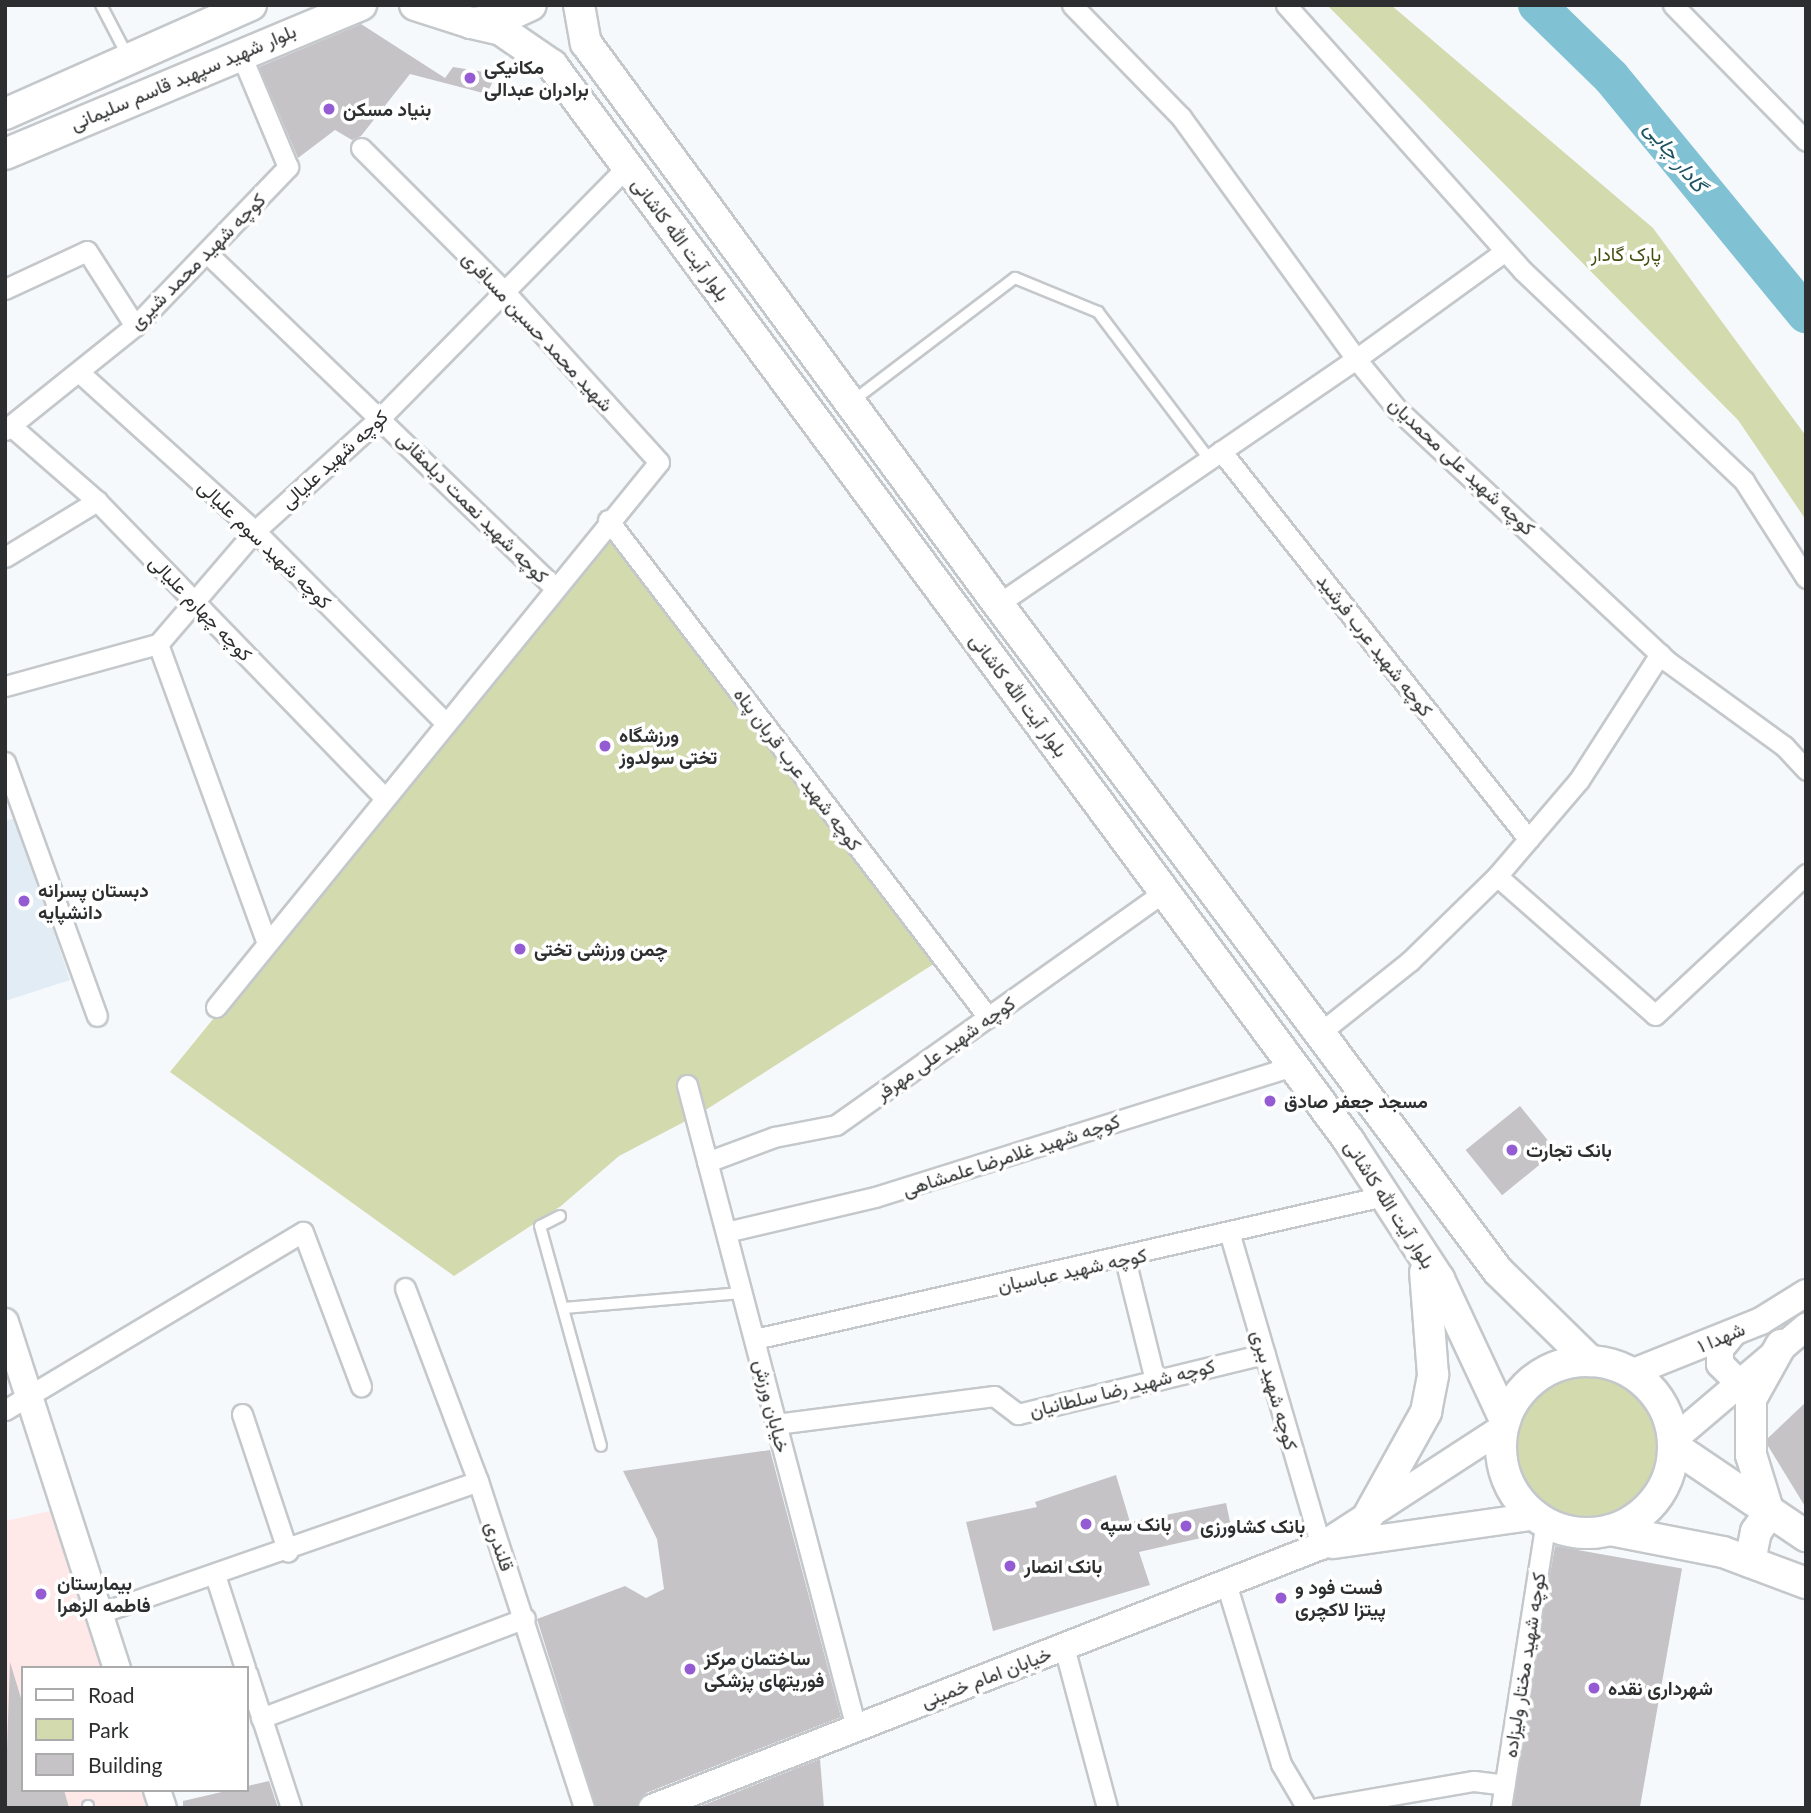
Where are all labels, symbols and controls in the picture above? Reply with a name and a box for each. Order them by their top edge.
street label: بلوار شهید سپهبد قاسم سلیمانی [67,19,299,135]
place label: مکانیکی برادران عبدالی [484,56,589,100]
marker: مکانیکی برادران عبدالی [462,70,478,86]
place label: بنیاد مسکن [343,98,431,120]
marker: بنیاد مسکن [321,101,337,117]
water label: گادار چایی [1640,115,1712,197]
street label: بلوار آیت الله کاشانی [627,173,735,305]
street label: کوچه شهید محمد شیری [124,188,270,334]
park label: پارک گادار [1591,243,1661,265]
street label: شهید محمد حسین مسافری [458,246,618,416]
street label: کوچه شهید علی محمدیان [1384,392,1540,540]
street label: کوچه شهید علیالی [276,405,392,513]
street label: کوچه شهید نعمت دیلمقانی [393,427,553,587]
street label: کوچه شهید سوم علیالی [194,475,336,613]
street label: کوچه چهارم علیالی [145,550,257,666]
street label: کوچه شهید عرب فرشید [1312,569,1438,721]
street label: بلوار آیت الله کاشانی [965,629,1073,761]
street label: کوچه شهید عرب قربان پناه [729,683,867,855]
place label: ورزشگاه تختی سولدوز [619,724,717,768]
marker: ورزشگاه تختی سولدوز [597,738,613,754]
place label: دبستان پسرانه دانشپایه [38,879,149,923]
marker: دبستان پسرانه دانشپایه [16,893,32,909]
place label: چمن ورزشی تختی [534,938,668,960]
marker: چمن ورزشی تختی [512,941,528,957]
street label: کوچه شهید علی مهرفر [871,991,1019,1105]
place label: مسجد جعفر صادق [1284,1090,1428,1112]
marker: مسجد جعفر صادق [1262,1093,1278,1109]
street label: کوچه شهید غلامرضا علمشاهی [899,1109,1123,1201]
street label: بلوار آیت الله کاشانی [1340,1135,1440,1273]
place label: بانک تجارت [1526,1139,1612,1161]
marker: بانک تجارت [1504,1142,1520,1158]
street label: کوچه شهید عباسیان [995,1243,1149,1297]
street label: شهدا ۱ [1694,1317,1748,1357]
street label: کوچه شهید ببری [1247,1327,1303,1453]
street label: کوچه شهید رضا سلطانیان [1027,1354,1217,1422]
street label: خیابان ورزش [749,1357,795,1455]
place label: بانک سپه [1100,1513,1171,1535]
place label: بانک کشاورزی [1200,1515,1305,1537]
marker: بانک سپه [1078,1516,1094,1532]
street label: قلندری [481,1518,519,1574]
marker: بانک کشاورزی [1178,1518,1194,1534]
place label: بانک انصار [1024,1555,1102,1577]
marker: بانک انصار [1002,1558,1018,1574]
street label: کوچه شهید مختار ولیزاده [1498,1571,1550,1759]
place label: بیمارستان فاطمه الزهرا [57,1572,151,1616]
place label: فست فود و پیتزا لاکچری [1295,1576,1386,1620]
marker: بیمارستان فاطمه الزهرا [31,1584,51,1604]
marker: فست فود و پیتزا لاکچری [1273,1590,1289,1606]
street label: خیابان امام خمینی [918,1642,1054,1712]
place label: ساختمان مرکز فوریتهای پزشکی [704,1647,824,1691]
marker: ساختمان مرکز فوریتهای پزشکی [682,1661,698,1677]
legend [21,1666,248,1792]
place label: شهرداری نقده [1608,1677,1713,1699]
marker: شهرداری نقده [1586,1680,1602,1696]
text: Road [88,1682,135,1707]
text: Park [88,1717,129,1742]
text: Building [88,1752,163,1777]

